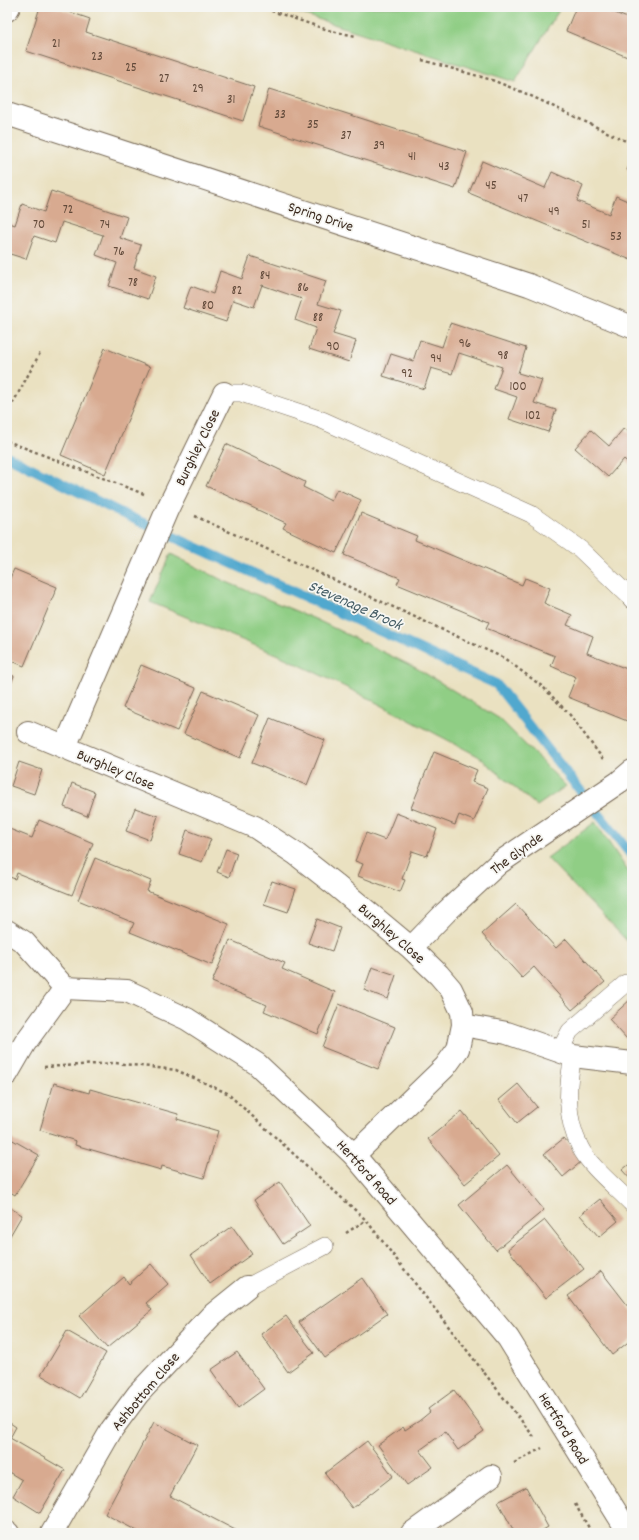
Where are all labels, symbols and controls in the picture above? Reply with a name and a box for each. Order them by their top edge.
house number: 21 [52,35,60,54]
house number: 23 [91,48,103,67]
house number: 25 [125,59,137,78]
house number: 27 [159,70,169,89]
house number: 29 [192,80,204,99]
house number: 31 [227,91,235,110]
house number: 33 [274,106,286,125]
house number: 35 [307,116,319,135]
house number: 37 [341,127,351,146]
house number: 39 [373,137,385,156]
house number: 41 [408,148,416,167]
house number: 43 [438,158,450,177]
house number: 45 [485,177,497,196]
house number: 47 [518,190,528,209]
street label: Spring Drive [285,197,356,239]
house number: 72 [63,201,73,220]
house number: 49 [548,203,560,222]
house number: 70 [33,216,45,235]
house number: 74 [100,216,110,235]
house number: 51 [582,216,590,235]
house number: 53 [610,228,622,247]
house number: 76 [113,243,125,262]
house number: 84 [260,267,270,286]
house number: 78 [128,274,138,293]
house number: 86 [297,279,309,298]
house number: 82 [232,282,242,301]
house number: 80 [202,297,214,316]
house number: 88 [313,309,323,328]
house number: 96 [459,335,471,354]
house number: 90 [326,338,340,357]
house number: 98 [497,347,509,366]
house number: 94 [430,350,442,369]
house number: 92 [401,365,413,384]
house number: 100 [509,378,527,397]
street label: Burghley Close [171,405,227,490]
house number: 102 [525,407,541,426]
water label: Stevenage Brook [304,575,407,638]
street label: Burghley Close [73,745,158,797]
street label: The Glynde [486,828,549,881]
street label: Burghley Close [352,899,429,970]
street label: Hertford Road [330,1136,401,1211]
street label: Ashbottom Close [107,1348,186,1436]
street label: Hertford Road [531,1389,593,1469]

